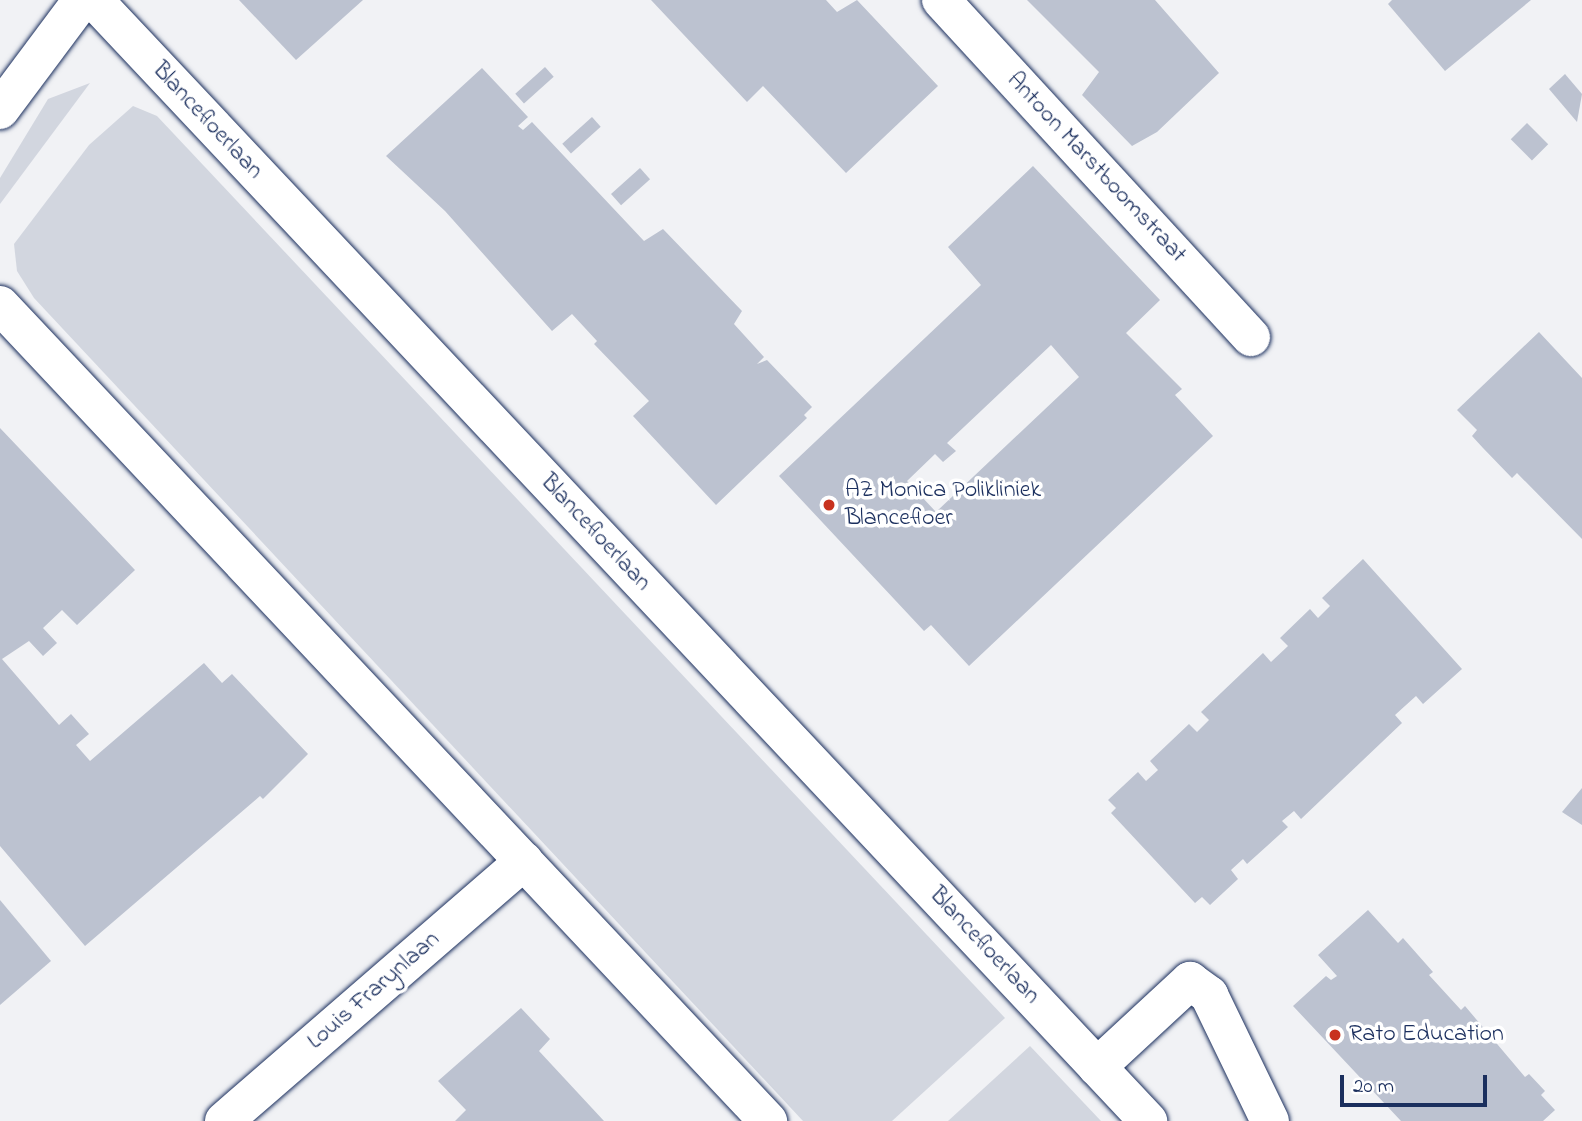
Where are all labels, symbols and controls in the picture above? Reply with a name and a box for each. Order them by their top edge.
street label: Blancefloerlaan [145,57,269,185]
street label: Antoon Marstboomstraat [1000,67,1192,269]
street label: Blancefloerlaan [533,469,657,597]
place label: AZ Monica Polikliniek Blancefloer [845,477,1041,533]
marker: AZ Monica Polikliniek Blancefloer [819,495,839,515]
street label: Blancefloerlaan [922,882,1046,1010]
street label: Louis Frarynlaan [302,926,446,1056]
place label: Rato Education [1349,1021,1504,1049]
marker: Rato Education [1327,1027,1343,1043]
scale bar [1344,1062,1491,1106]
text: 20 m [1353,1072,1394,1102]

